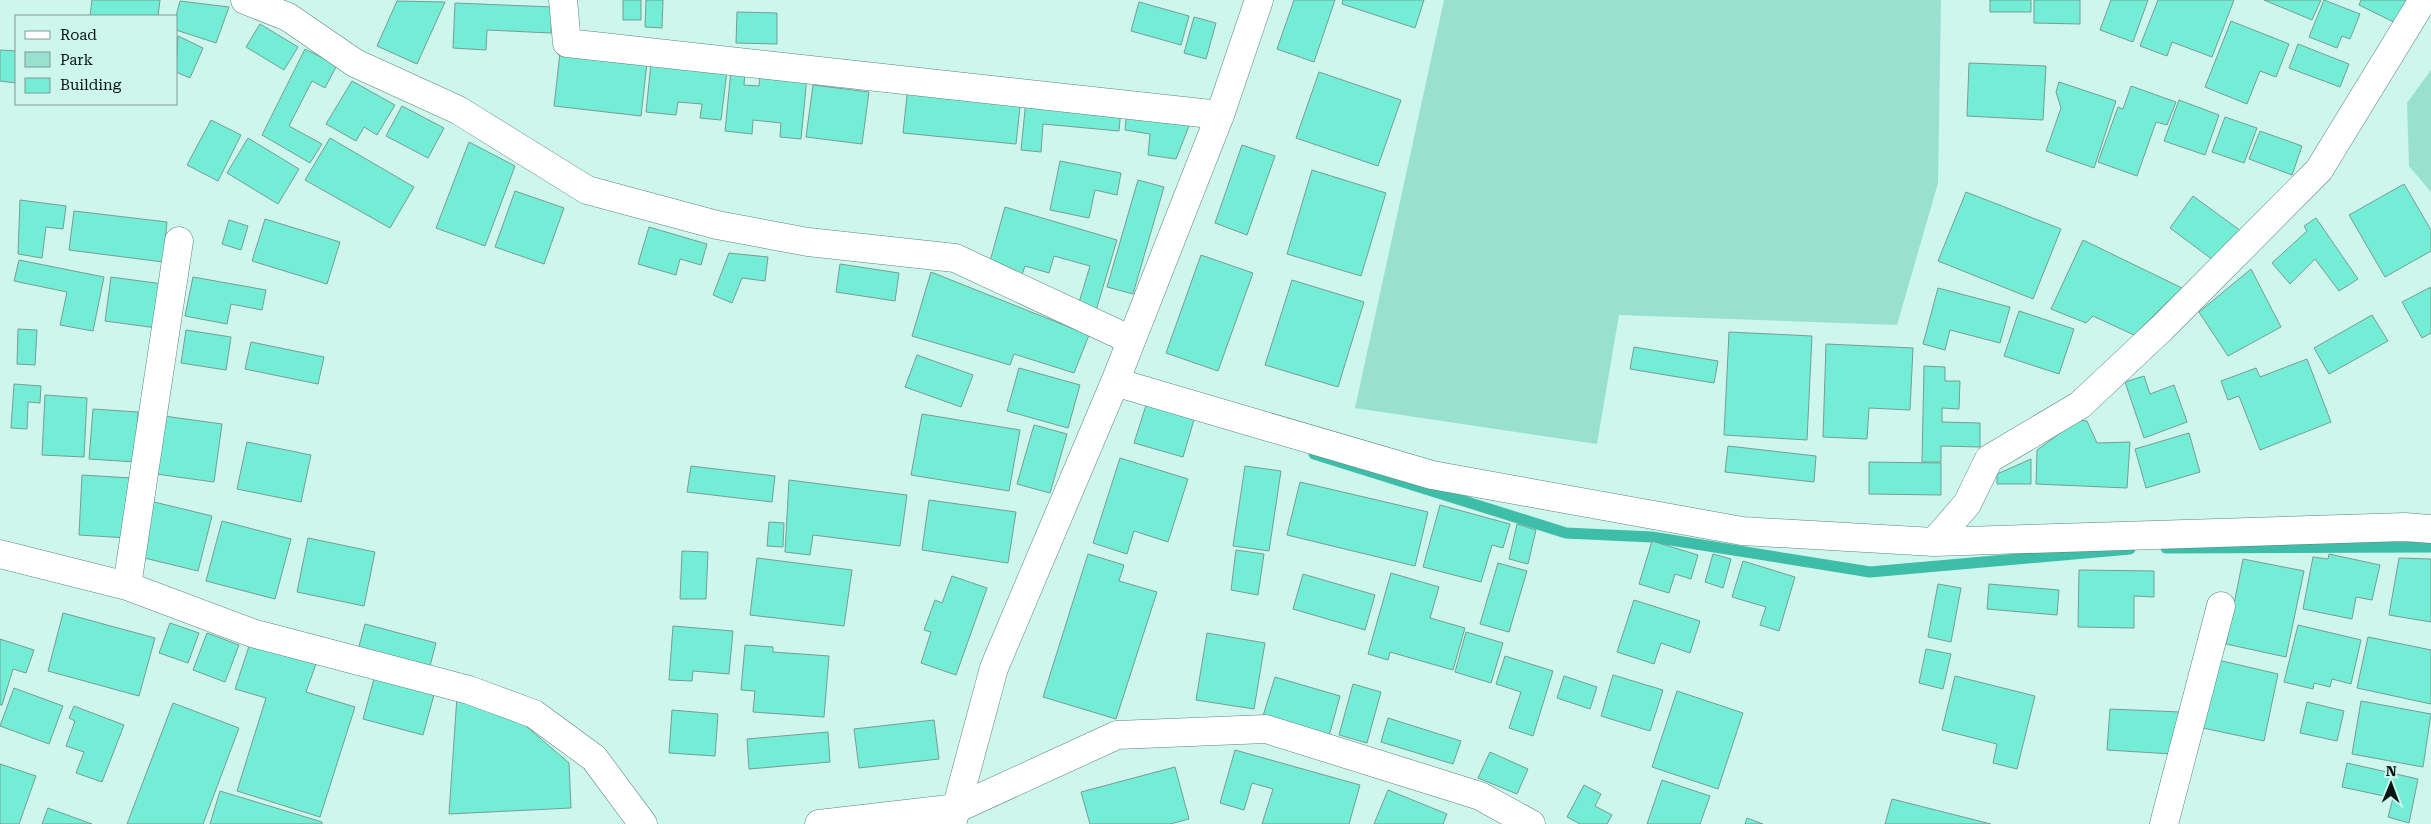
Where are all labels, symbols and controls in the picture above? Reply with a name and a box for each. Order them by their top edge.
legend [15,15,178,105]
text: Road [60,26,97,44]
text: Park [60,51,94,69]
text: Building [60,76,122,94]
north arrow [2366,759,2416,809]
text: N [2386,763,2397,779]

